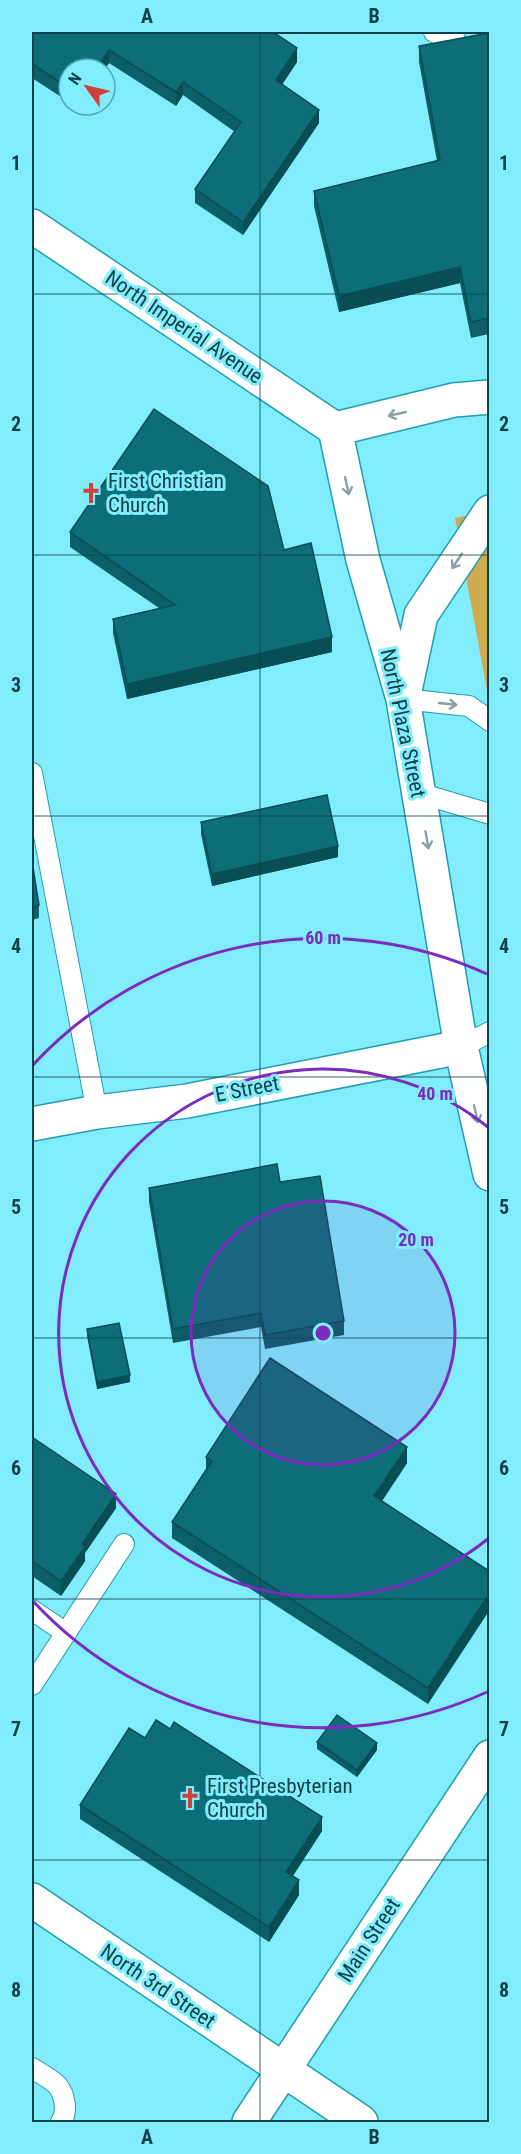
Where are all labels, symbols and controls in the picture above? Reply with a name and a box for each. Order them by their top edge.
text: A [141,4,153,28]
text: B [368,4,380,28]
north arrow [57,57,117,117]
text: N [64,70,86,88]
text: 1 [11,151,21,175]
text: 1 [499,151,509,175]
street label: North Imperial Avenue [101,266,267,389]
one-way arrow [388,408,407,420]
text: 2 [11,412,21,436]
text: 2 [499,412,509,436]
place label: First Christian Church [108,469,224,517]
one-way arrow [342,476,354,495]
church icon: First Christian Church [79,481,103,505]
one-way arrow [451,552,463,568]
street label: North Plaza Street [376,646,430,800]
text: 3 [11,673,21,697]
text: 3 [499,673,509,697]
one-way arrow [438,699,458,710]
one-way arrow [422,829,433,849]
text: 60 m [305,927,341,948]
text: 4 [11,934,21,958]
text: 4 [499,934,509,958]
street label: E Street [213,1071,281,1107]
text: 40 m [417,1083,453,1104]
one-way arrow [471,1105,483,1124]
text: 5 [11,1195,21,1219]
text: 5 [499,1195,509,1219]
text: 20 m [398,1229,434,1250]
centre of rings [313,1323,333,1343]
text: 6 [11,1456,21,1480]
text: 6 [499,1456,509,1480]
text: 7 [11,1717,21,1741]
text: 7 [499,1717,509,1741]
place label: First Presbyterian Church [207,1774,353,1822]
church icon: First Presbyterian Church [178,1786,202,1810]
street label: Main Street [333,1894,405,1986]
street label: North 3rd Street [96,1939,220,2033]
text: 8 [11,1978,21,2002]
text: 8 [499,1978,509,2002]
text: A [141,2125,153,2149]
text: B [368,2125,380,2149]

